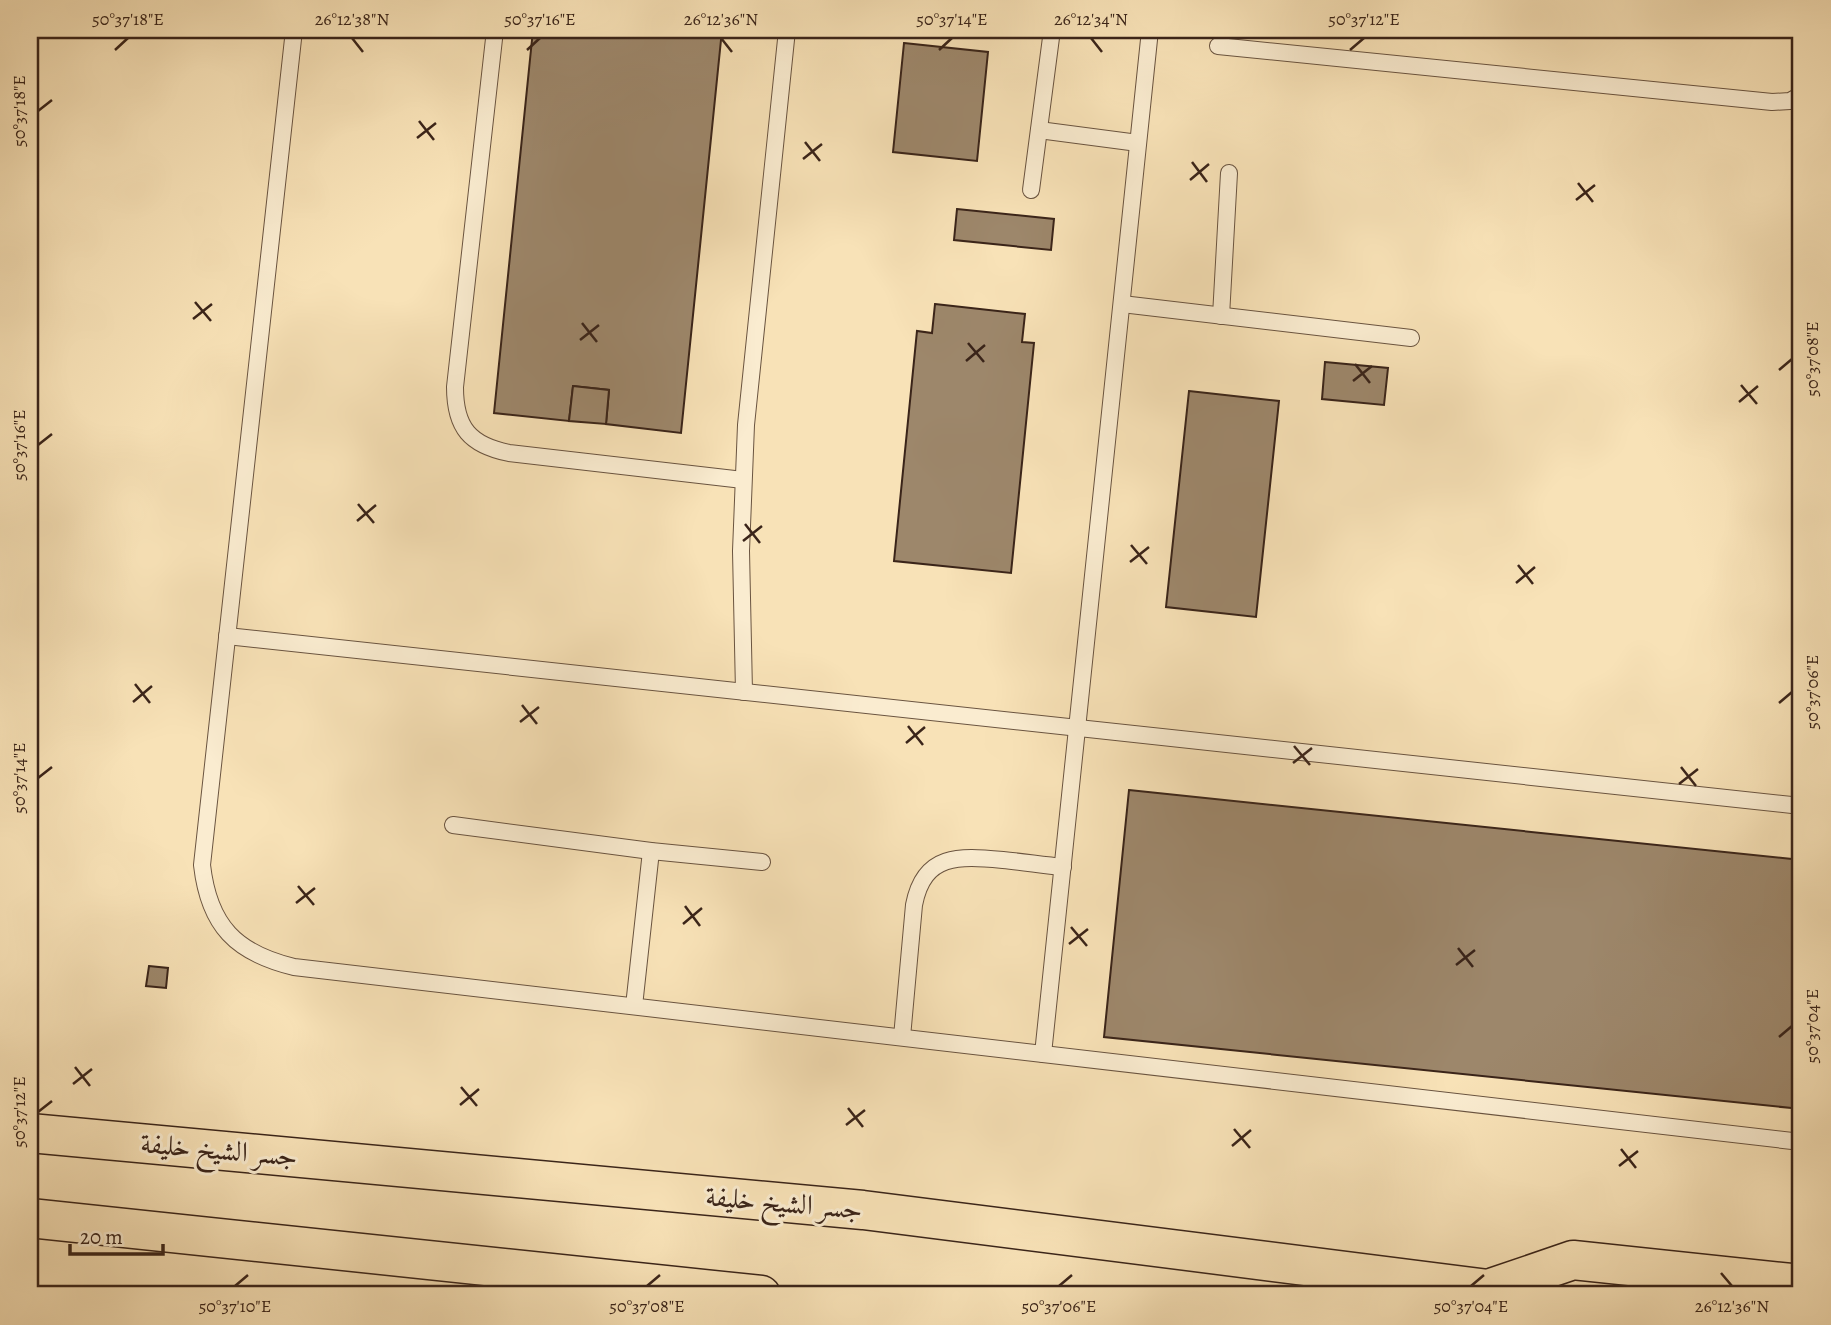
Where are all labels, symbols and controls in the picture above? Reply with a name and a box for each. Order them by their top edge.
text: 50°37'18"E [92,7,164,31]
text: 26°12'38"N [315,7,389,31]
text: 50°37'16"E [504,7,576,31]
text: 26°12'36"N [684,7,758,31]
text: 50°37'14"E [916,7,988,31]
text: 26°12'34"N [1054,7,1128,31]
text: 50°37'12"E [1328,7,1400,31]
text: 50°37'18"E [7,75,31,147]
text: 50°37'08"E [1800,321,1824,397]
text: 50°37'16"E [7,409,31,481]
text: 50°37'06"E [1800,655,1824,729]
text: 50°37'14"E [7,742,31,814]
text: 50°37'04"E [1800,989,1824,1063]
text: 50°37'12"E [7,1076,31,1148]
street label: جسر الشيخ خليفة [138,1124,299,1181]
street label: جسر الشيخ خليفة [703,1177,864,1234]
scale bar [70,1213,163,1257]
text: 20 m [80,1223,123,1251]
text: 50°37'10"E [199,1294,271,1318]
text: 50°37'08"E [609,1294,685,1318]
text: 50°37'06"E [1022,1294,1096,1318]
text: 50°37'04"E [1434,1294,1508,1318]
text: 26°12'36"N [1695,1294,1769,1318]

